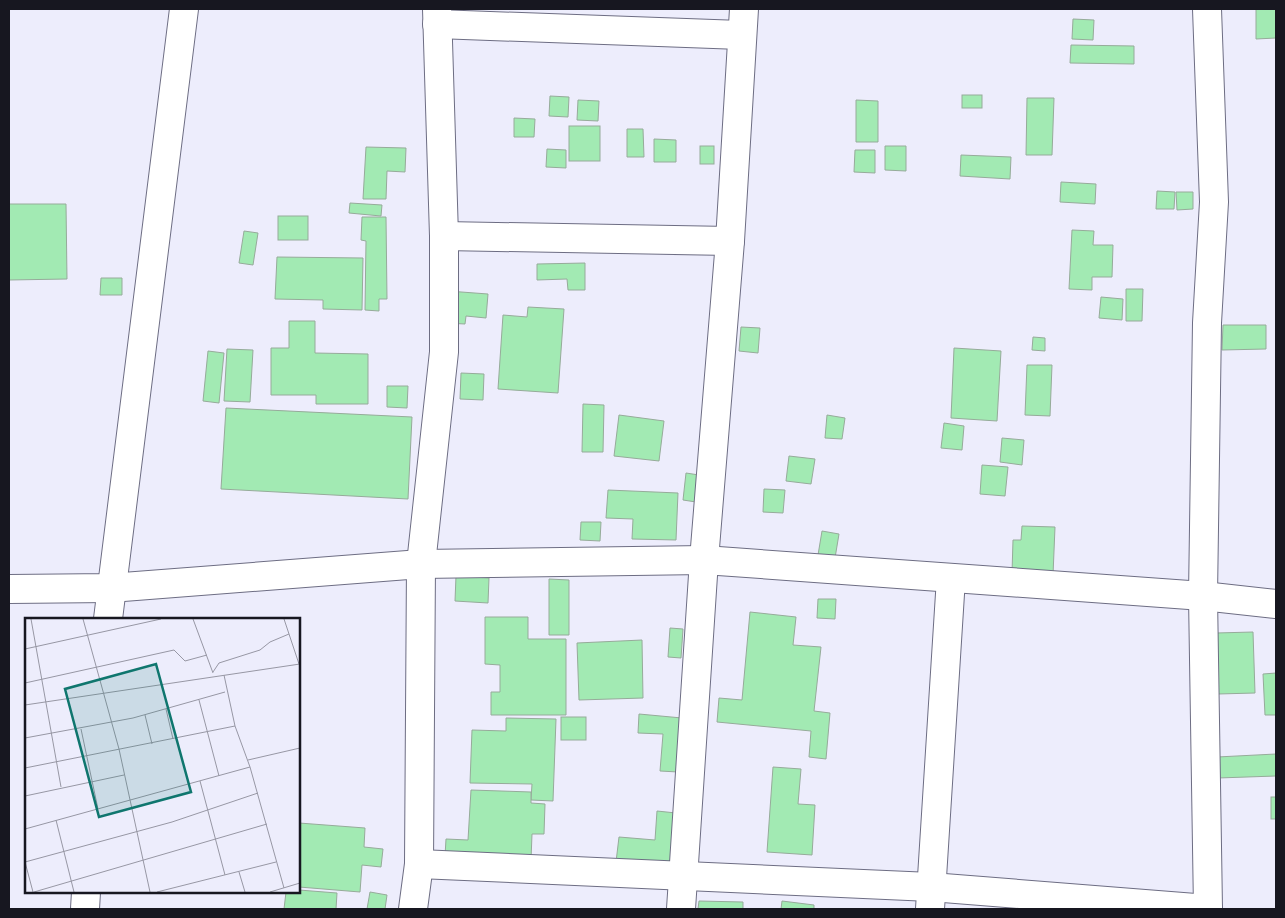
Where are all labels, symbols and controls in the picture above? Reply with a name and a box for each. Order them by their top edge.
inset map [25,618,300,893]

